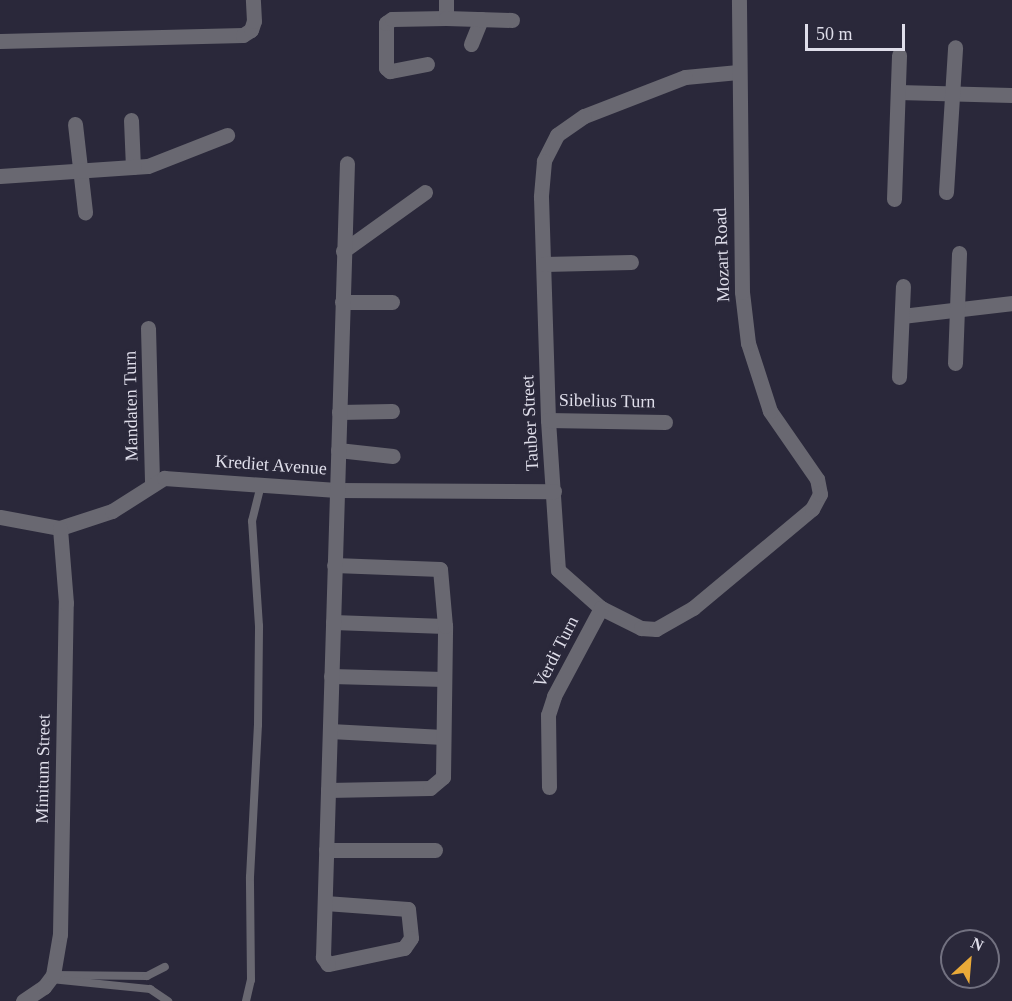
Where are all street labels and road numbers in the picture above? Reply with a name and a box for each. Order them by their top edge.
street label: Mozart Road [710,207,734,303]
street label: Mandaten Turn [119,350,143,462]
street label: Tauber Street [517,374,543,472]
street label: Sibelius Turn [558,389,656,413]
street label: Krediet Avenue [214,450,328,480]
street label: Verdi Turn [529,612,583,692]
street label: Minitum Street [31,714,55,824]

